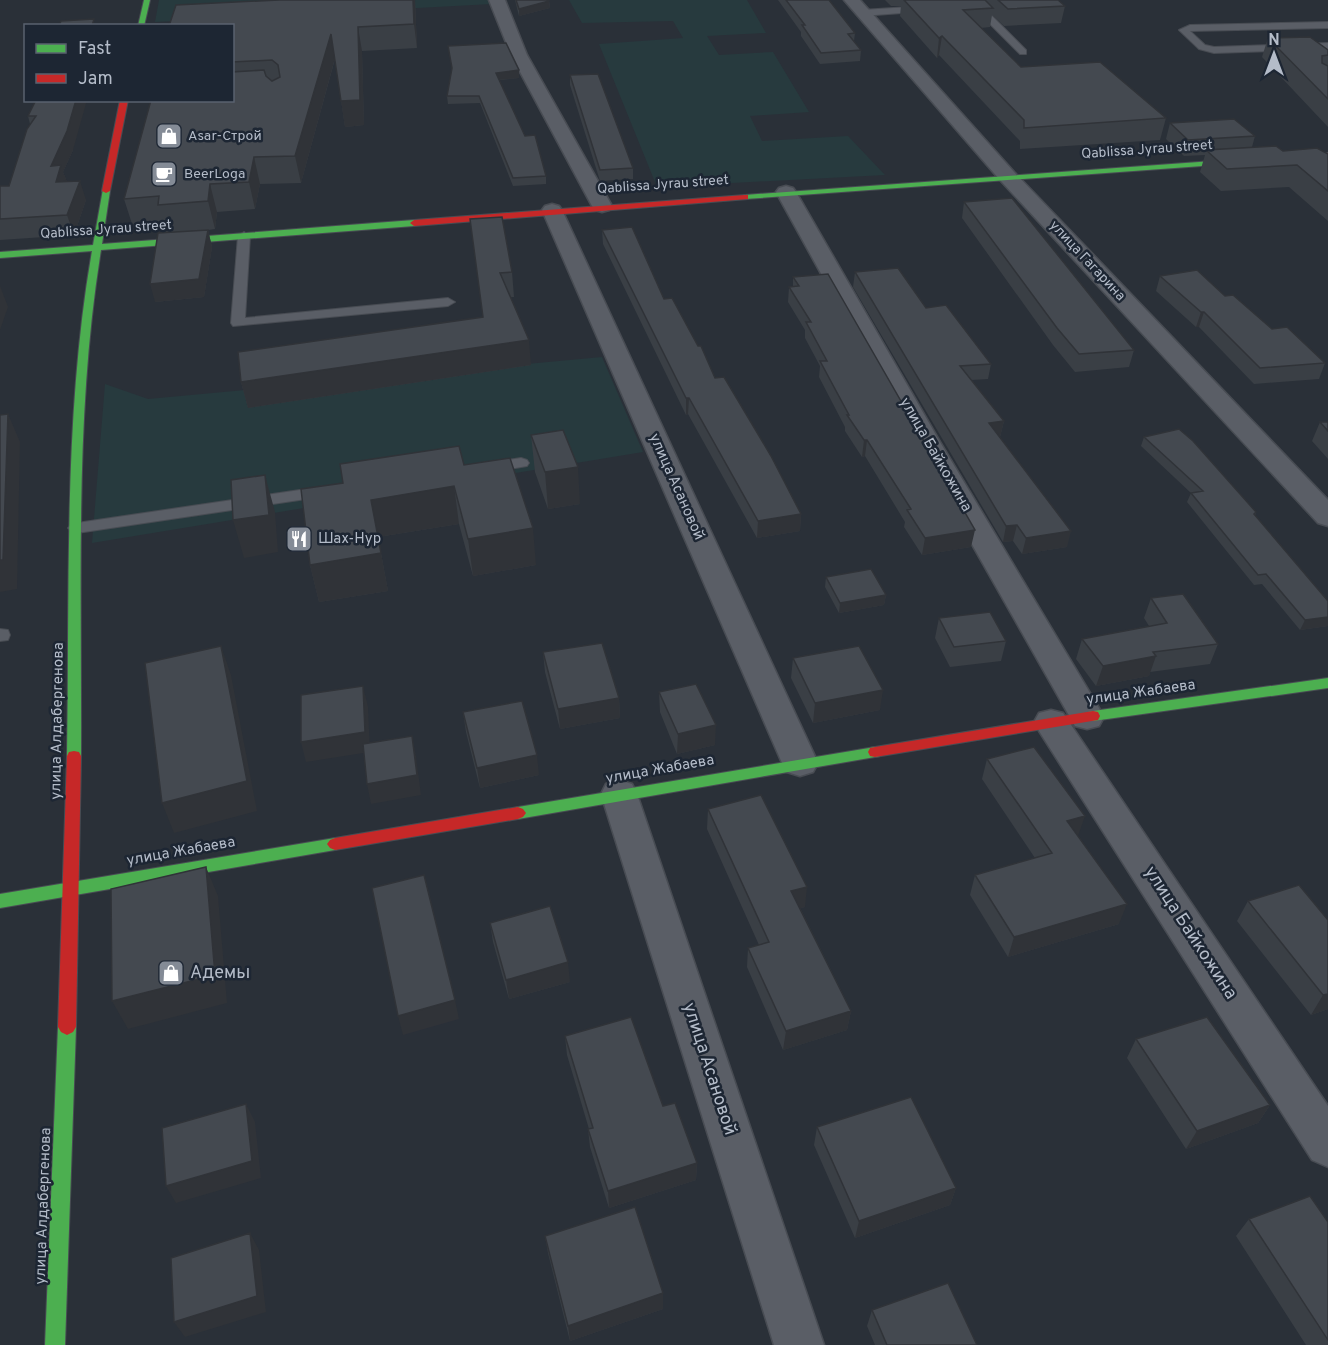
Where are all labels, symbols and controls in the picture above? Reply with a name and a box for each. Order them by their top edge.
legend [24,24,234,102]
north arrow [1244,24,1304,84]
text: N [1268,31,1280,51]
text: Fast [78,38,111,61]
text: Jam [78,68,113,91]
shop icon: Asar-Строй [154,121,184,151]
place label: Asar-Строй [188,128,262,145]
street label: Qablissa Jyrau street [1081,137,1213,163]
cafe icon: BeerLoga [149,159,179,189]
place label: BeerLoga [184,166,245,183]
street label: Qablissa Jyrau street [597,172,729,198]
street label: Qablissa Jyrau street [40,217,172,243]
street label: улица Гагарина [1045,217,1129,305]
street label: улица Байкожина [895,394,975,516]
street label: улица Асановой [644,431,708,543]
restaurant icon: Шах-Нур [284,524,314,554]
place label: Шах-Нур [318,530,381,549]
street label: улица Алдабергенова [47,642,69,800]
street label: улица Жабаева [1085,676,1197,710]
street label: улица Жабаева [604,751,716,789]
street label: улица Жабаева [125,833,237,871]
street label: улица Байкожина [1138,862,1242,1004]
shop icon: Адемы [156,958,186,988]
place label: Адемы [190,962,250,985]
street label: улица Асановой [677,1000,741,1138]
street label: улица Алдабергенова [32,1127,56,1285]

